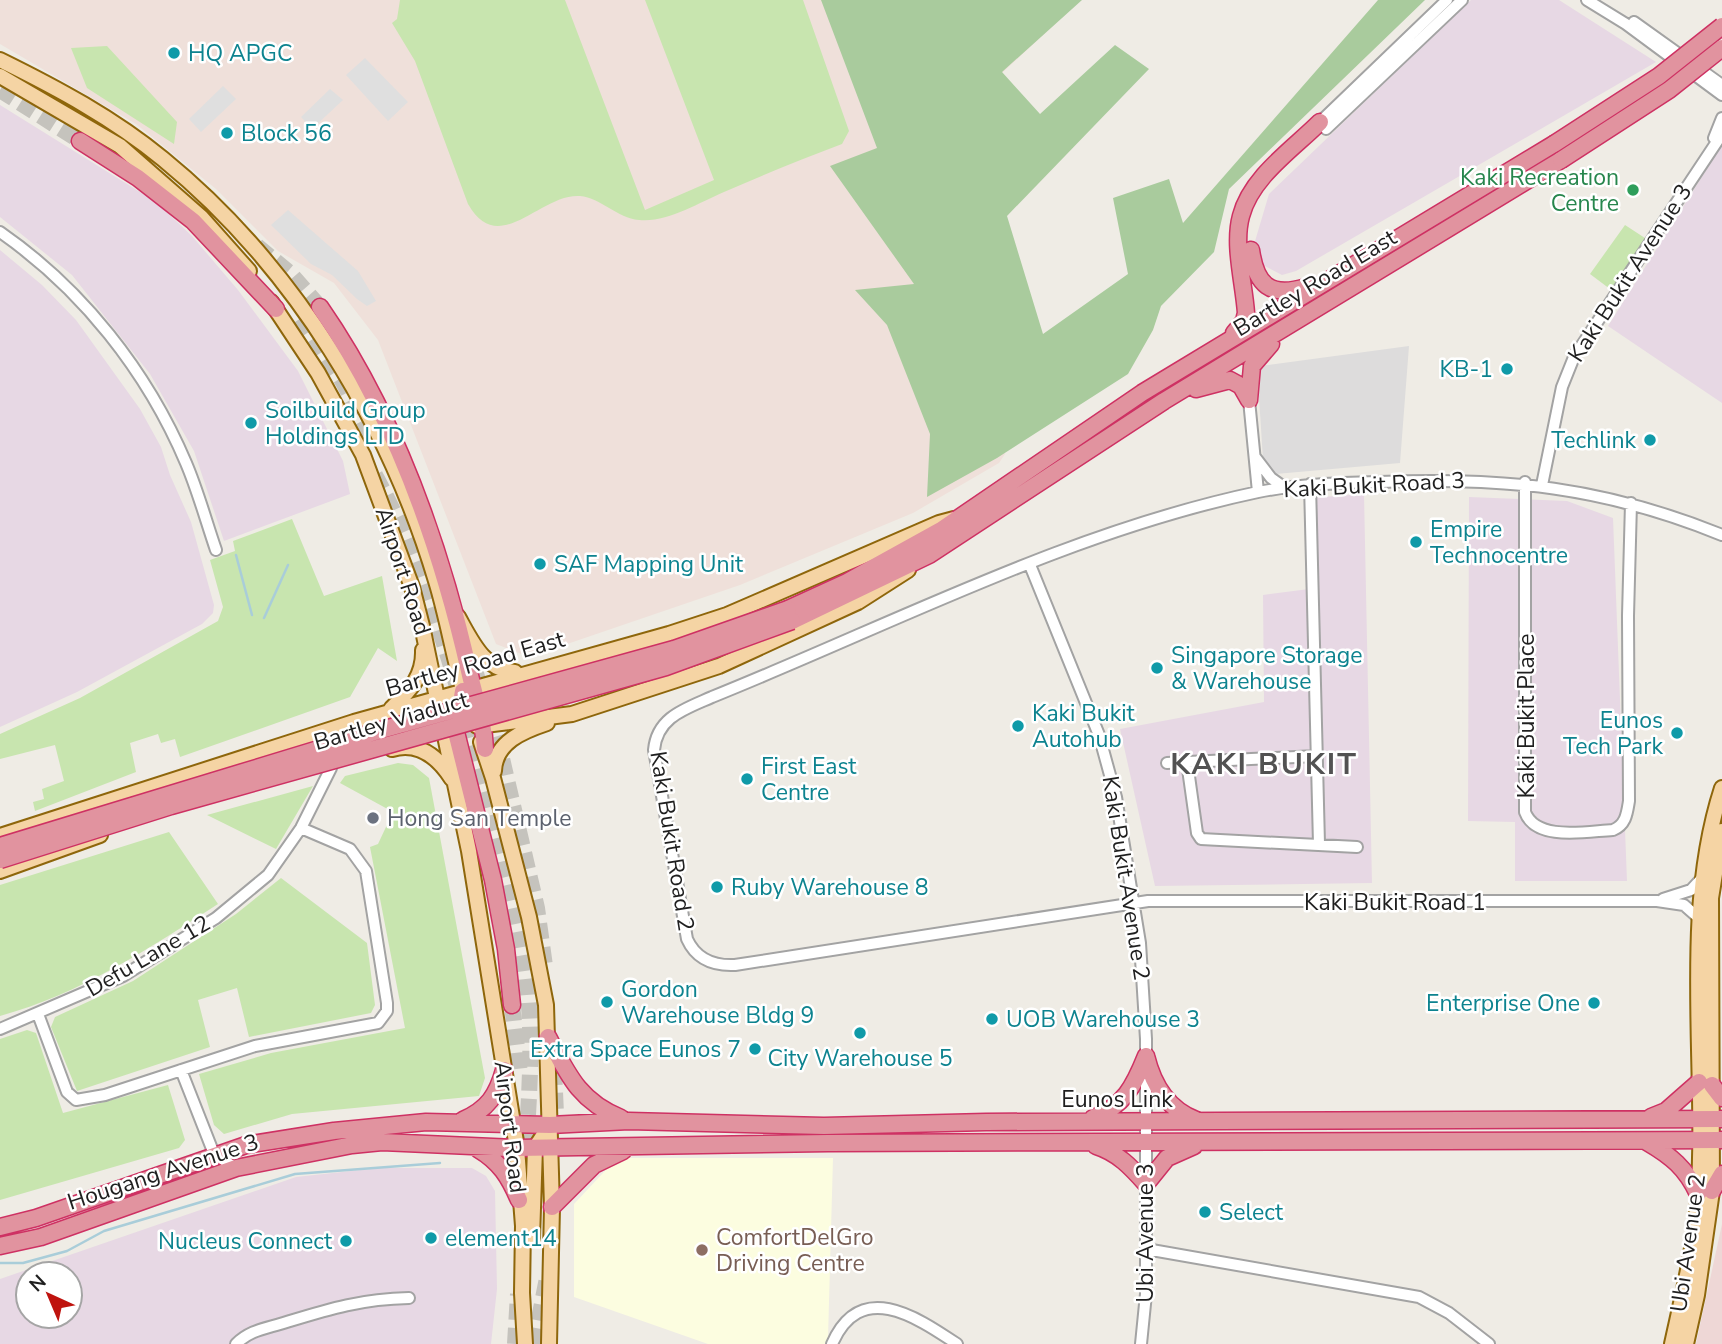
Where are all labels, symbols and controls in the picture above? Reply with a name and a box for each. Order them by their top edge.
place label: HQ APGC [188,38,292,69]
marker: HQ APGC [166,45,182,61]
place label: Block 56 [241,118,332,149]
marker: Block 56 [219,125,235,141]
place label: Kaki Recreation Centre [1460,162,1619,219]
street label: Kaki Bukit Avenue 3 [1561,178,1699,368]
marker: Kaki Recreation Centre [1625,182,1641,198]
street label: Bartley Road East [1228,222,1403,344]
place label: KB-1 [1440,354,1493,385]
marker: KB-1 [1499,361,1515,377]
place label: Soilbuild Group Holdings LTD [265,395,426,452]
marker: Soilbuild Group Holdings LTD [243,415,259,431]
place label: Techlink [1551,425,1636,456]
marker: Techlink [1642,432,1658,448]
street label: Kaki Bukit Road 3 [1282,465,1466,505]
street label: Airport Road [368,503,438,639]
place label: Empire Technocentre [1430,514,1568,571]
marker: Empire Technocentre [1408,534,1424,550]
place label: SAF Mapping Unit [554,549,744,580]
marker: SAF Mapping Unit [532,556,548,572]
street label: Bartley Road East [382,623,569,704]
street label: Kaki Bukit Place [1511,634,1542,798]
place label: Singapore Storage & Warehouse [1171,640,1363,697]
marker: Singapore Storage & Warehouse [1149,660,1165,676]
street label: Bartley Viaduct [310,684,473,758]
place label: Kaki Bukit Autohub [1032,698,1136,755]
place label: Eunos Tech Park [1563,705,1663,762]
marker: Kaki Bukit Autohub [1010,718,1026,734]
marker: Eunos Tech Park [1669,725,1685,741]
district label: KAKI BUKIT [1170,744,1358,785]
street label: Kaki Bukit Road 2 [642,749,702,933]
place label: First East Centre [761,751,857,808]
marker: First East Centre [739,771,755,787]
street label: Kaki Bukit Avenue 2 [1095,774,1157,982]
place label: Hong San Temple [387,803,571,834]
marker: Hong San Temple [365,810,381,826]
place label: Ruby Warehouse 8 [731,872,929,903]
marker: Ruby Warehouse 8 [709,879,725,895]
street label: Kaki Bukit Road 1 [1304,887,1486,918]
street label: Defu Lane 12 [80,908,216,1004]
place label: Gordon Warehouse Bldg 9 [621,974,814,1031]
place label: Enterprise One [1426,988,1580,1019]
marker: Gordon Warehouse Bldg 9 [599,994,615,1010]
marker: Enterprise One [1586,995,1602,1011]
place label: UOB Warehouse 3 [1006,1004,1200,1035]
marker: UOB Warehouse 3 [984,1011,1000,1027]
marker: City Warehouse 5 [852,1025,868,1041]
place label: Extra Space Eunos 7 [530,1034,741,1065]
marker: Extra Space Eunos 7 [747,1041,763,1057]
place label: City Warehouse 5 [767,1043,953,1074]
street label: Airport Road [487,1059,533,1195]
street label: Eunos Link [1061,1084,1173,1115]
street label: Hougang Avenue 3 [63,1126,263,1218]
street label: Ubi Avenue 3 [1130,1163,1161,1303]
street label: Ubi Avenue 2 [1663,1172,1713,1314]
place label: Select [1219,1197,1284,1228]
marker: Select [1197,1204,1213,1220]
place label: ComfortDelGro Driving Centre [716,1222,874,1279]
place label: element14 [445,1223,557,1254]
place label: Nucleus Connect [158,1226,333,1257]
marker: element14 [423,1230,439,1246]
marker: Nucleus Connect [338,1233,354,1249]
marker: ComfortDelGro Driving Centre [694,1242,710,1258]
north arrow [14,1260,84,1330]
text: N [24,1269,52,1298]

